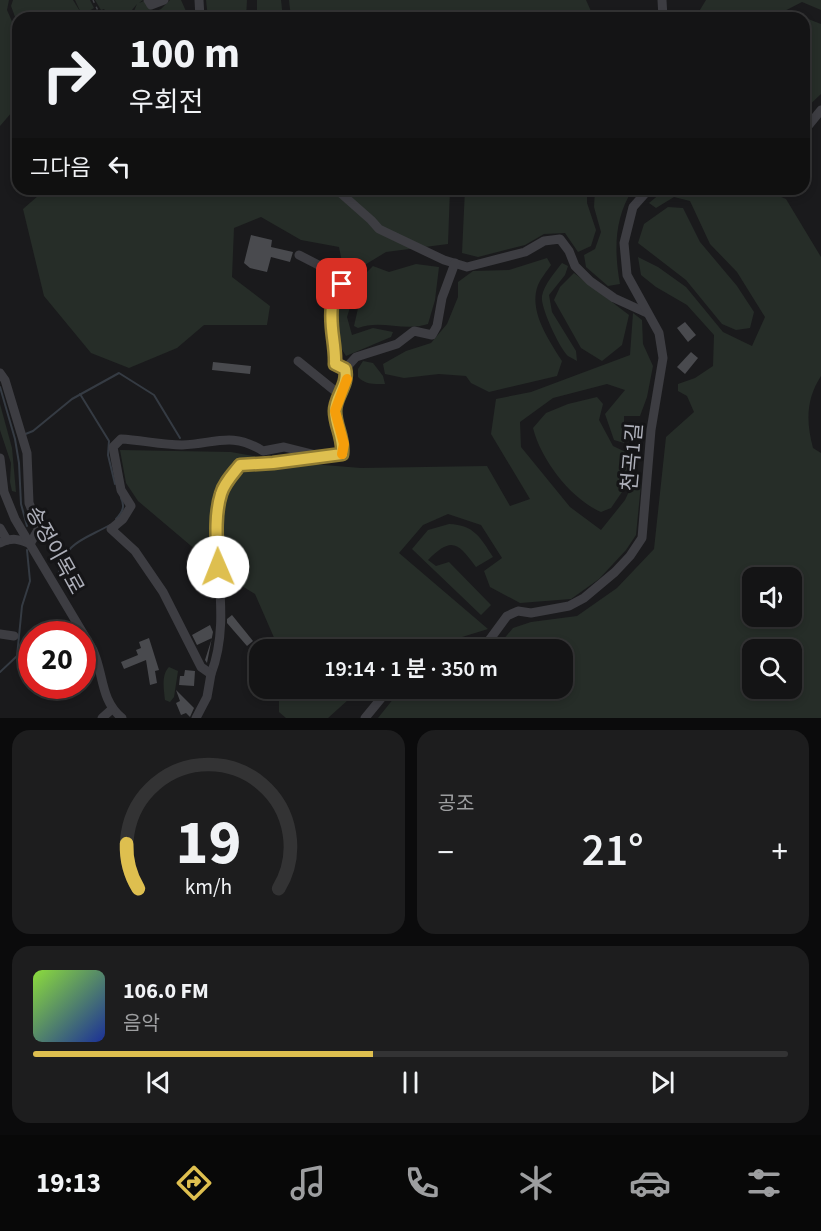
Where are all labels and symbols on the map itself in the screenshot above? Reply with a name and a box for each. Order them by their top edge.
pin [316,258,367,309]
street label: 천곡1길 [614,422,650,492]
street label: 송정이목로 [18,500,92,600]
position arrow [186,535,250,599]
speed limit sign: 20 [18,621,96,699]

